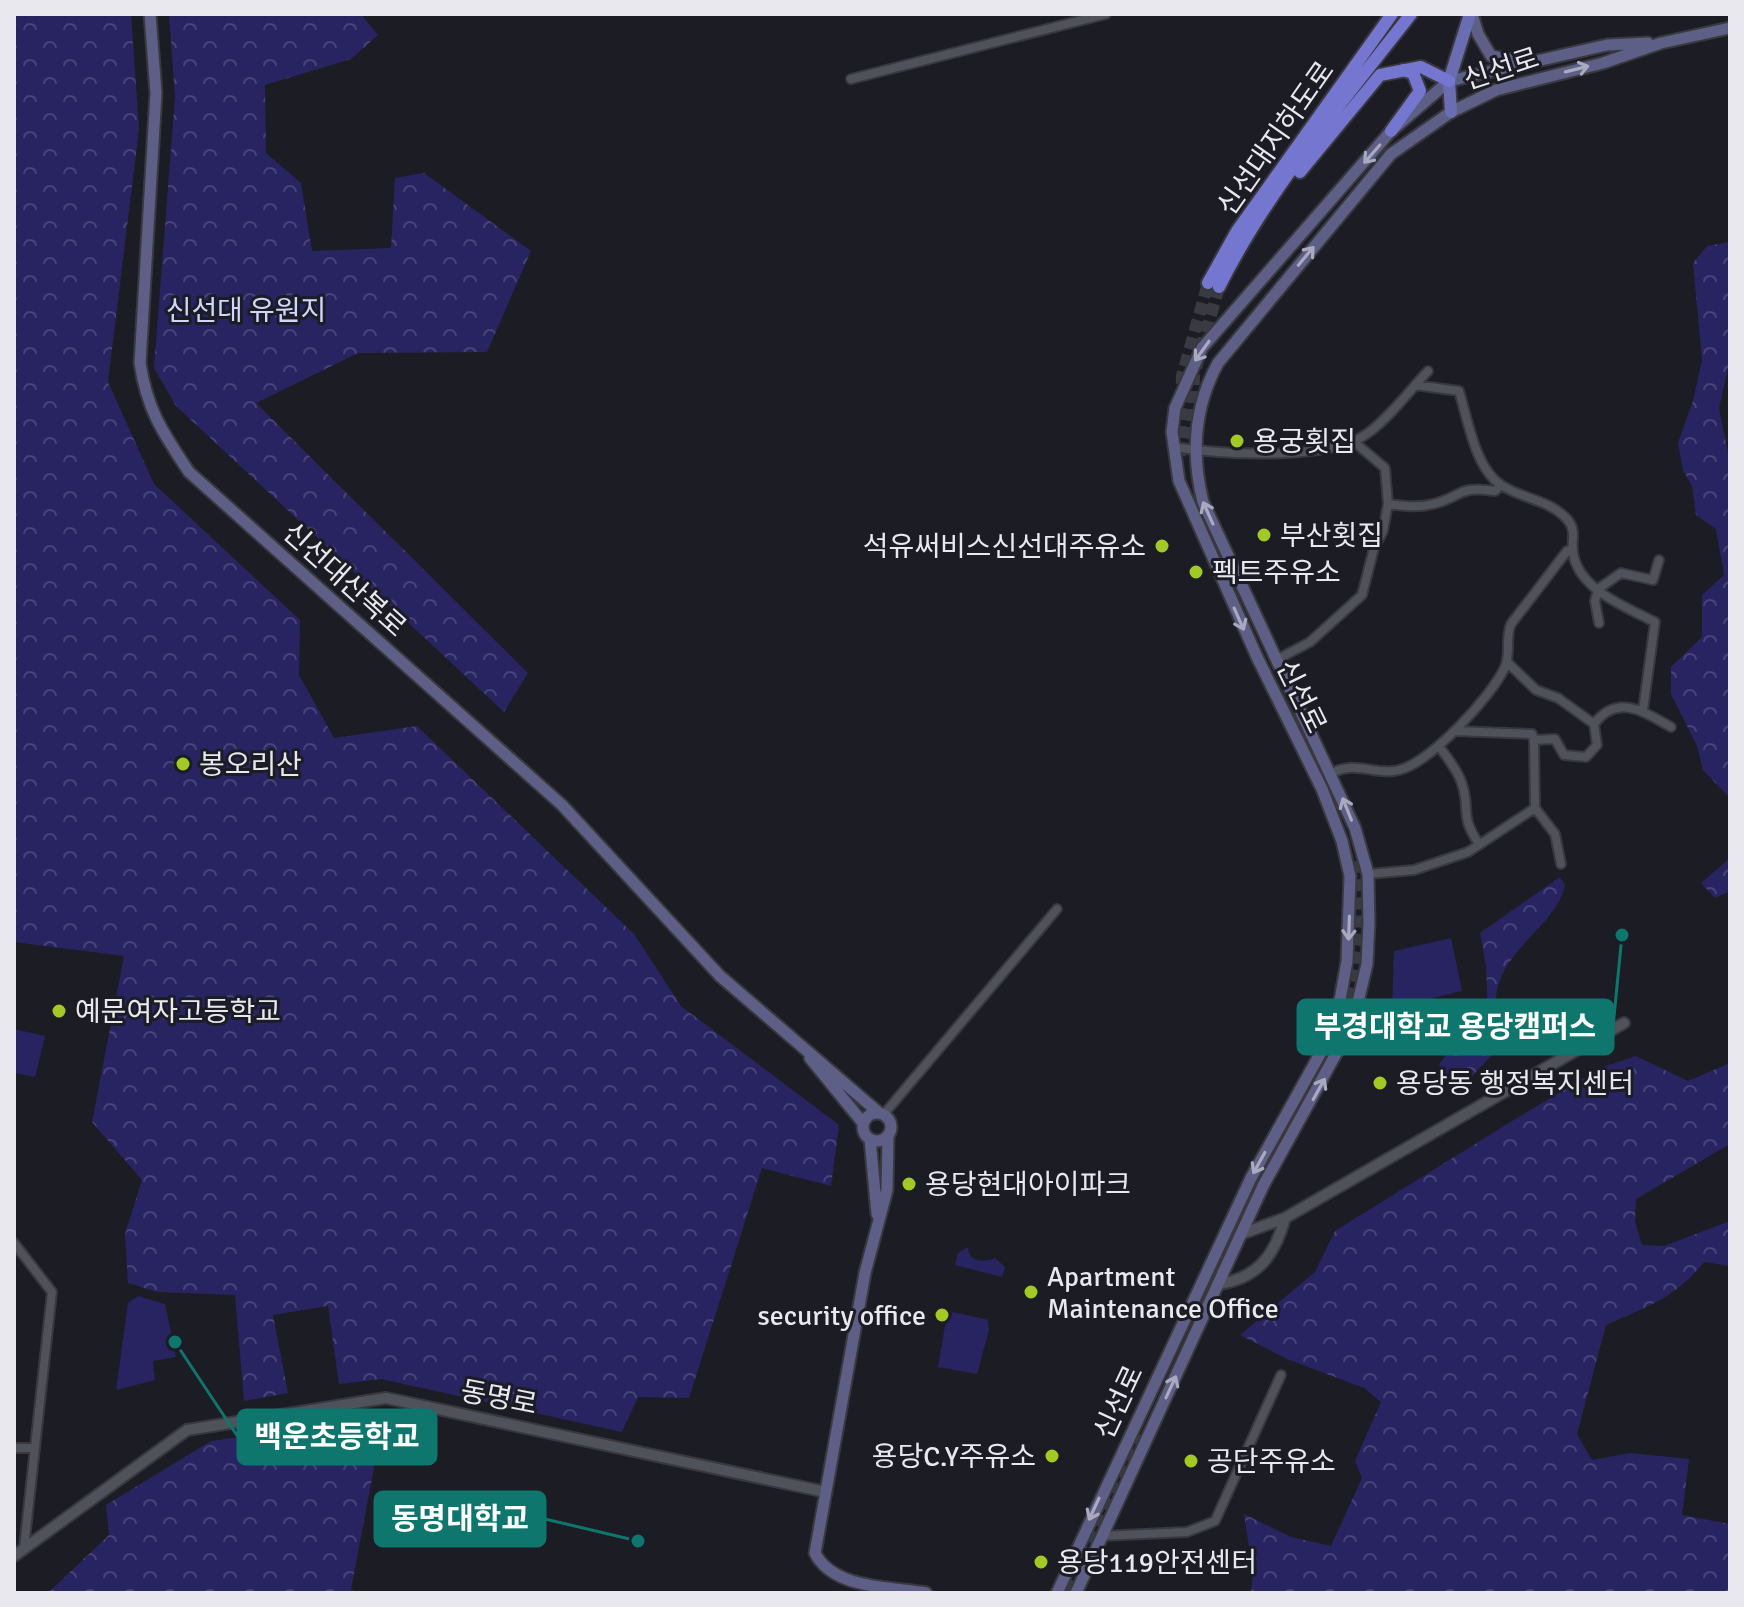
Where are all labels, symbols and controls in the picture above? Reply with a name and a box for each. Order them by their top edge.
street label: 신선로 [1459,41,1543,97]
street label: 신선대지하도로 [1210,55,1341,222]
one-way arrow [1564,61,1590,76]
one-way arrow [1363,143,1381,163]
one-way arrow [1297,246,1315,267]
park label: 신선대 유원지 [166,294,326,328]
one-way arrow [1194,339,1210,361]
place label: 용궁횟집 [1253,425,1356,459]
marker: 용궁횟집 [1228,432,1246,450]
one-way arrow [1200,501,1215,526]
street label: 신선대산복로 [276,515,413,644]
place label: 부산횟집 [1280,519,1383,553]
marker: 부산횟집 [1255,526,1273,544]
place label: 석유써비스신선대주유소 [863,530,1146,564]
marker: 석유써비스신선대주유소 [1153,537,1171,555]
place label: 펙트주유소 [1212,556,1341,590]
marker: 펙트주유소 [1187,563,1205,581]
one-way arrow [1232,606,1247,630]
street label: 신선로 [1269,654,1333,739]
place label: 봉오리산 [199,748,302,782]
marker: 봉오리산 [174,755,192,773]
one-way arrow [1339,797,1354,822]
one-way arrow [1341,914,1356,941]
place label: 예문여자고등학교 [75,995,281,1029]
callout: 부경대학교 용당캠퍼스 [1298,1000,1613,1054]
marker: 예문여자고등학교 [50,1002,68,1020]
text: 부경대학교 용당캠퍼스 [1314,1009,1596,1046]
place label: 용당동 행정복지센터 [1396,1067,1634,1101]
marker: 용당동 행정복지센터 [1371,1074,1389,1092]
one-way arrow [1312,1078,1327,1102]
one-way arrow [1251,1151,1266,1175]
place label: 용당현대아이파크 [925,1168,1131,1202]
marker: 용당현대아이파크 [900,1175,918,1193]
place label: Apartment Maintenance Office [1047,1260,1279,1326]
marker: Apartment Maintenance Office [1022,1283,1040,1301]
place label: security office [758,1299,926,1333]
marker: security office [933,1306,951,1324]
street label: 신선로 [1087,1360,1151,1445]
street label: 동명로 [458,1374,540,1422]
one-way arrow [1164,1375,1179,1399]
callout: 백운초등학교 [238,1410,436,1464]
text: 백운초등학교 [254,1419,420,1456]
place label: 용당C.Y주유소 [872,1440,1036,1474]
place label: 공단주유소 [1207,1445,1336,1479]
marker: 용당C.Y주유소 [1043,1447,1061,1465]
marker: 공단주유소 [1182,1452,1200,1470]
callout: 동명대학교 [375,1492,545,1546]
one-way arrow [1086,1497,1101,1521]
text: 동명대학교 [391,1501,529,1538]
place label: 용당119안전센터 [1057,1546,1257,1580]
marker: 용당119안전센터 [1032,1553,1050,1571]

